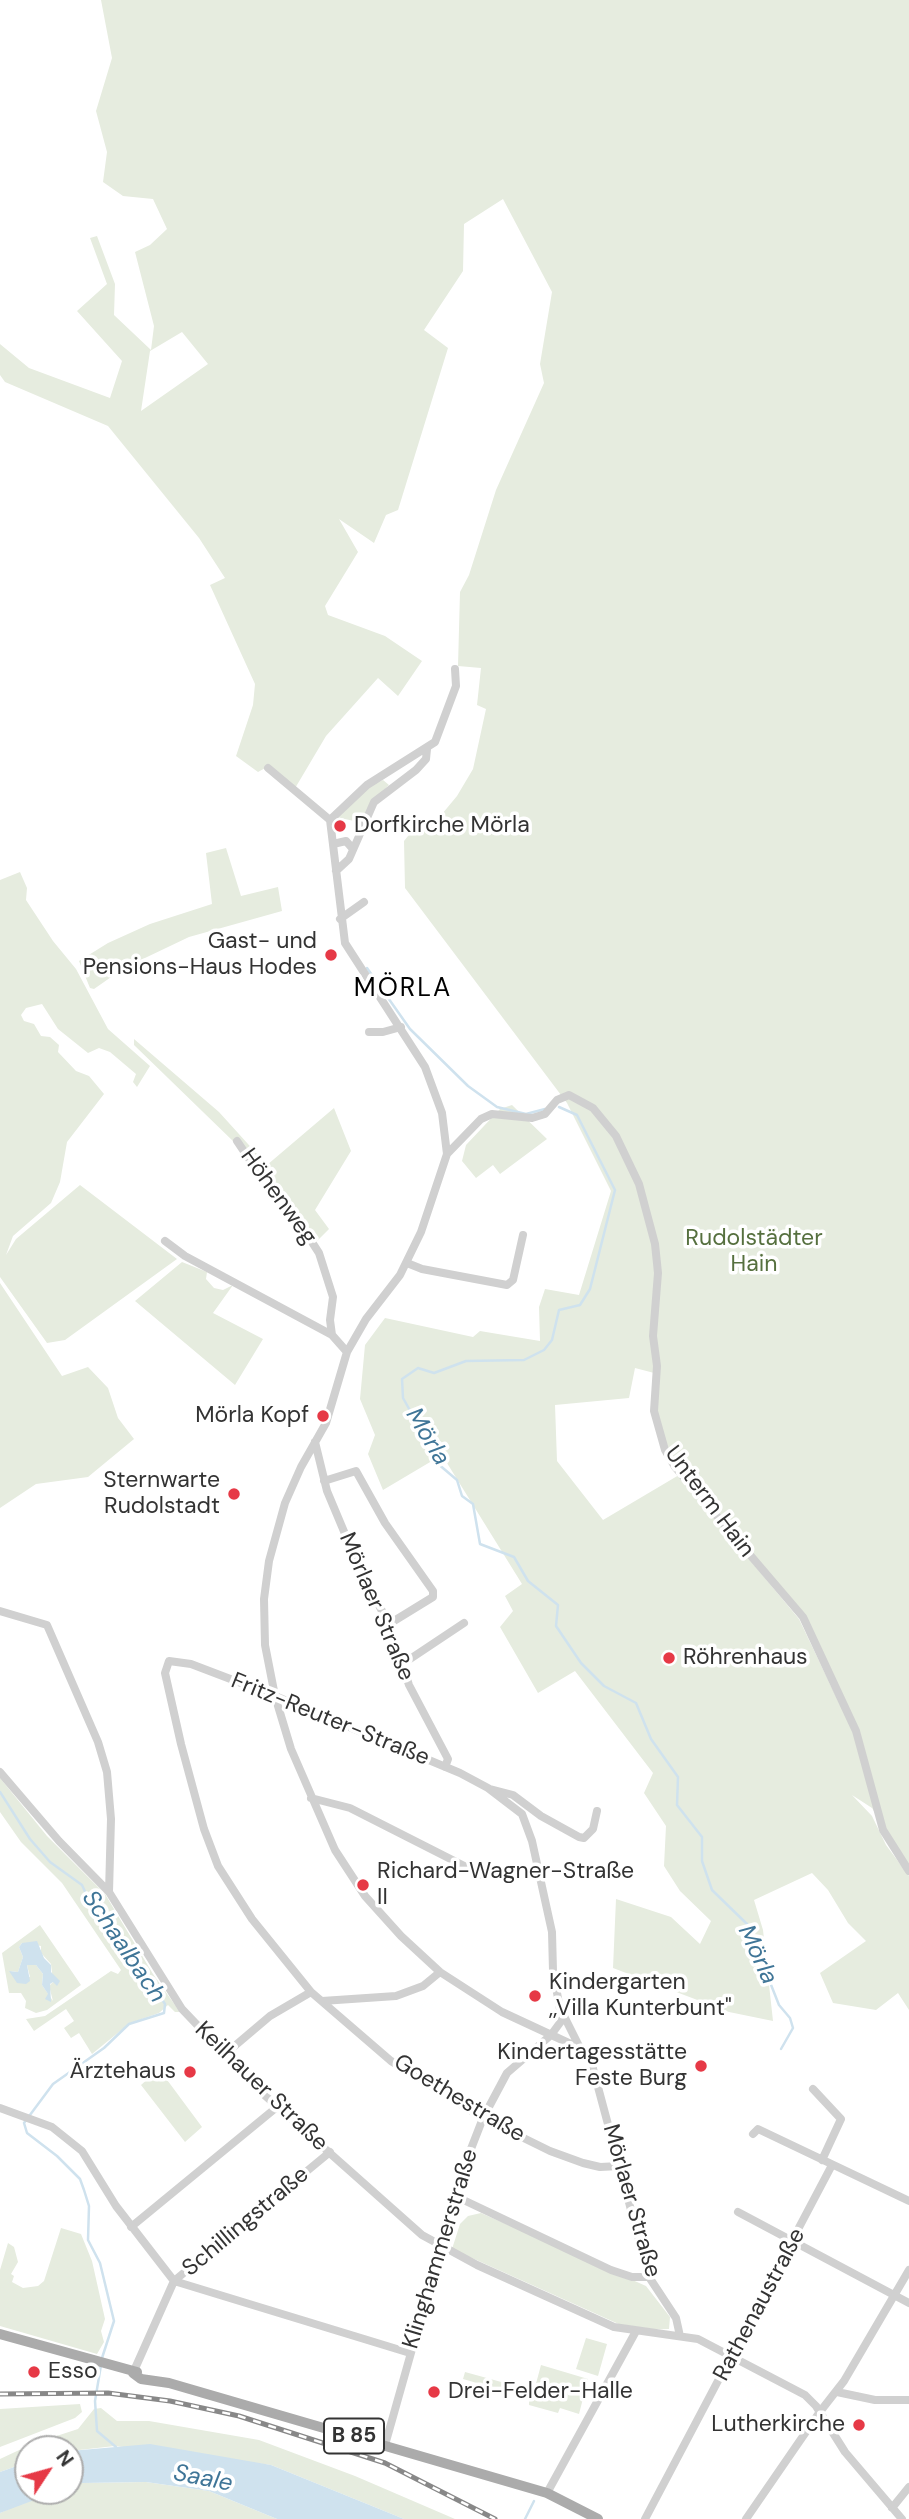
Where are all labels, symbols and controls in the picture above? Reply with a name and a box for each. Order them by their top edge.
place label: Dorfkirche Mörla [354,812,530,840]
marker: Dorfkirche Mörla [332,818,348,834]
place label: Gast- und Pensions-Haus Hodes [83,928,317,982]
marker: Gast- und Pensions-Haus Hodes [323,947,339,963]
district label: MÖRLA [354,973,452,1005]
street label: Höhenweg [234,1144,322,1250]
park label: Rudolstädter Hain [685,1225,823,1279]
place label: Mörla Kopf [195,1402,309,1430]
water label: Mörla [399,1403,455,1471]
marker: Mörla Kopf [315,1408,331,1424]
street label: Unterm Hain [658,1441,760,1563]
place label: Sternwarte Rudolstadt [103,1467,220,1521]
marker: Sternwarte Rudolstadt [226,1486,242,1502]
street label: Mörlaer Straße [332,1529,420,1685]
place label: Röhrenhaus [683,1644,808,1672]
marker: Röhrenhaus [661,1650,677,1666]
street label: Fritz-Reuter-Straße [227,1668,433,1772]
place label: Richard-Wagner-Straße II [377,1858,634,1912]
marker: Richard-Wagner-Straße II [355,1877,371,1893]
water label: Schaalbach [75,1885,171,2009]
water label: Mörla [731,1921,783,1989]
place label: Kindergarten ,,Villa Kunterbunt" [549,1969,732,2023]
marker: Kindergarten ,,Villa Kunterbunt" [527,1988,543,2004]
street label: Keilhauer Straße [189,2017,333,2157]
place label: Kindertagesstätte Feste Burg [497,2039,687,2093]
street label: Goethestraße [388,2049,530,2149]
place label: Ärztehaus [69,2058,176,2086]
marker: Kindertagesstätte Feste Burg [693,2058,709,2074]
marker: Ärztehaus [182,2064,198,2080]
street label: Mörlaer Straße [596,2121,666,2281]
street label: Klinghammerstraße [397,2146,485,2352]
street label: Schillingstraße [177,2161,315,2283]
street label: Rathenaustraße [708,2224,812,2386]
place label: Esso [48,2358,98,2386]
marker: Esso [26,2364,42,2380]
place label: Drei-Felder-Halle [448,2378,633,2406]
marker: Drei-Felder-Halle [426,2384,442,2400]
place label: Lutherkirche [711,2411,845,2439]
marker: Lutherkirche [851,2417,867,2433]
road number: B 85 [324,2418,384,2454]
north arrow [14,2435,84,2505]
text: N [51,2446,79,2471]
water label: Saale [171,2459,235,2499]

